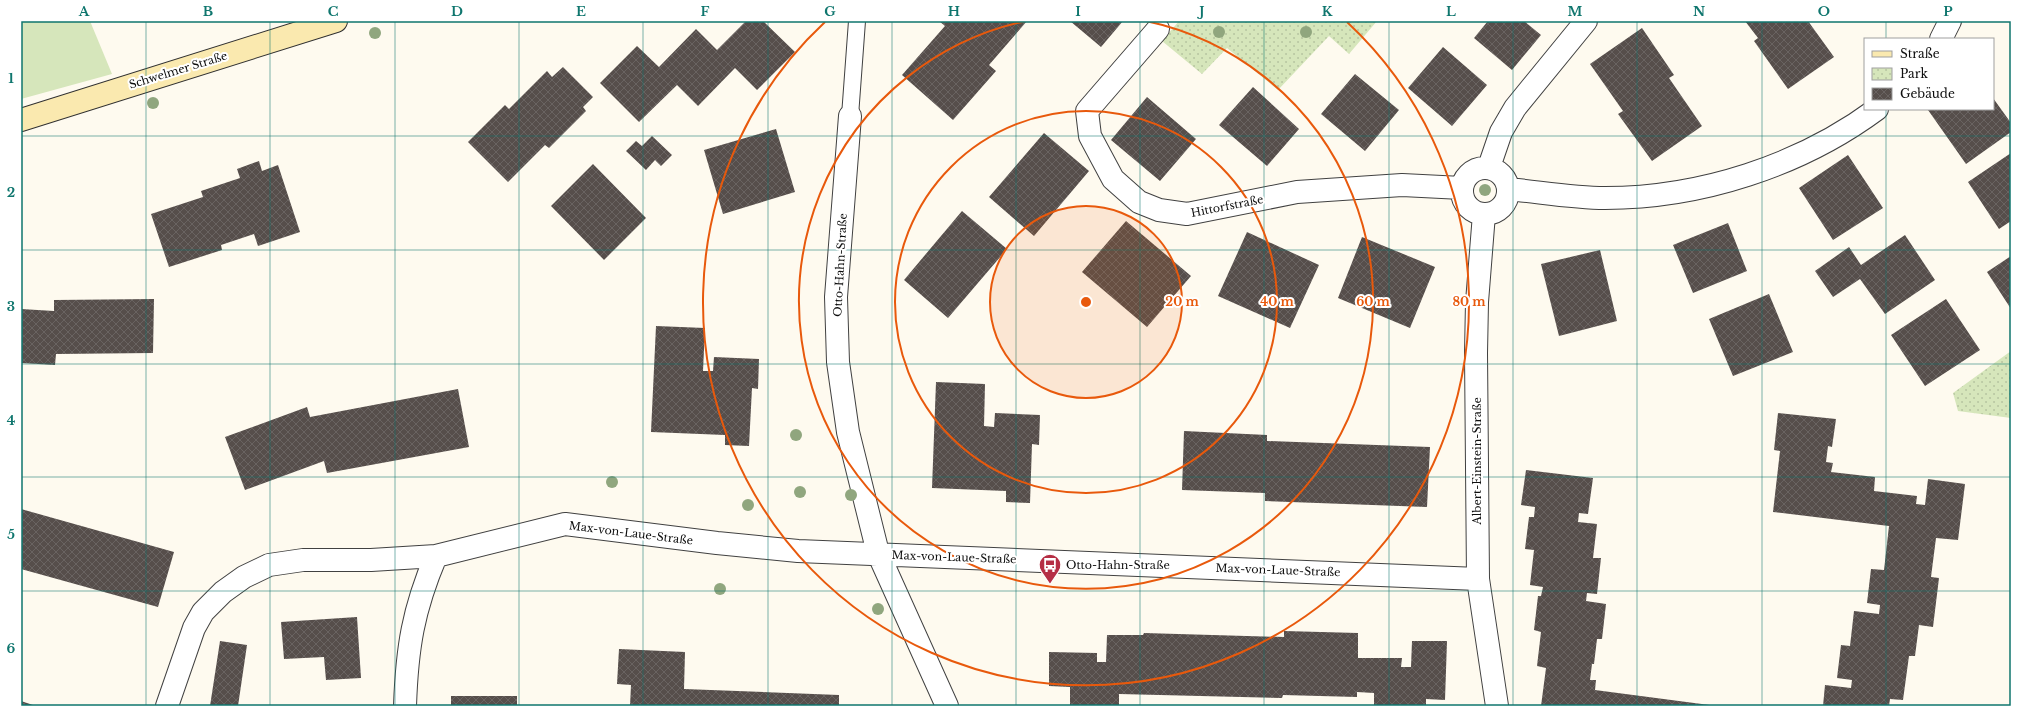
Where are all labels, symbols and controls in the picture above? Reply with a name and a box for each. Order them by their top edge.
text: A [78,3,90,20]
text: B [203,3,213,20]
text: C [328,3,339,20]
text: D [451,3,463,20]
text: E [576,3,586,20]
text: F [701,3,710,20]
text: G [824,3,836,20]
text: H [948,3,960,20]
text: I [1075,3,1081,20]
text: J [1196,3,1205,20]
text: K [1322,3,1333,20]
text: L [1446,3,1456,20]
text: M [1568,3,1583,20]
text: N [1693,3,1705,20]
text: O [1818,3,1830,20]
text: P [1943,3,1953,20]
legend [1864,38,1994,110]
text: Straße [1900,46,1940,61]
street label: Schwelmer Straße [127,48,229,92]
text: Park [1900,66,1928,81]
text: 1 [8,70,14,87]
text: Gebäude [1900,86,1955,101]
text: 2 [7,184,15,201]
street label: Hittorfstraße [1190,192,1264,220]
street label: Otto-Hahn-Straße [830,213,850,317]
text: 20 m [1165,294,1199,309]
text: 40 m [1260,294,1294,309]
text: 60 m [1356,294,1391,309]
text: 80 m [1452,294,1486,309]
centre of rings [1079,295,1093,309]
text: 3 [7,298,15,315]
street label: Albert-Einstein-Straße [1470,397,1484,526]
text: 4 [7,412,16,429]
street label: Max-von-Laue-Straße [568,518,694,548]
text: 5 [7,526,15,543]
street label: Max-von-Laue-Straße [891,548,1017,566]
bus stop icon: Otto-Hahn-Straße [1037,552,1063,585]
place label: Otto-Hahn-Straße [1066,558,1170,572]
street label: Max-von-Laue-Straße [1215,561,1341,579]
text: 6 [7,640,16,657]

